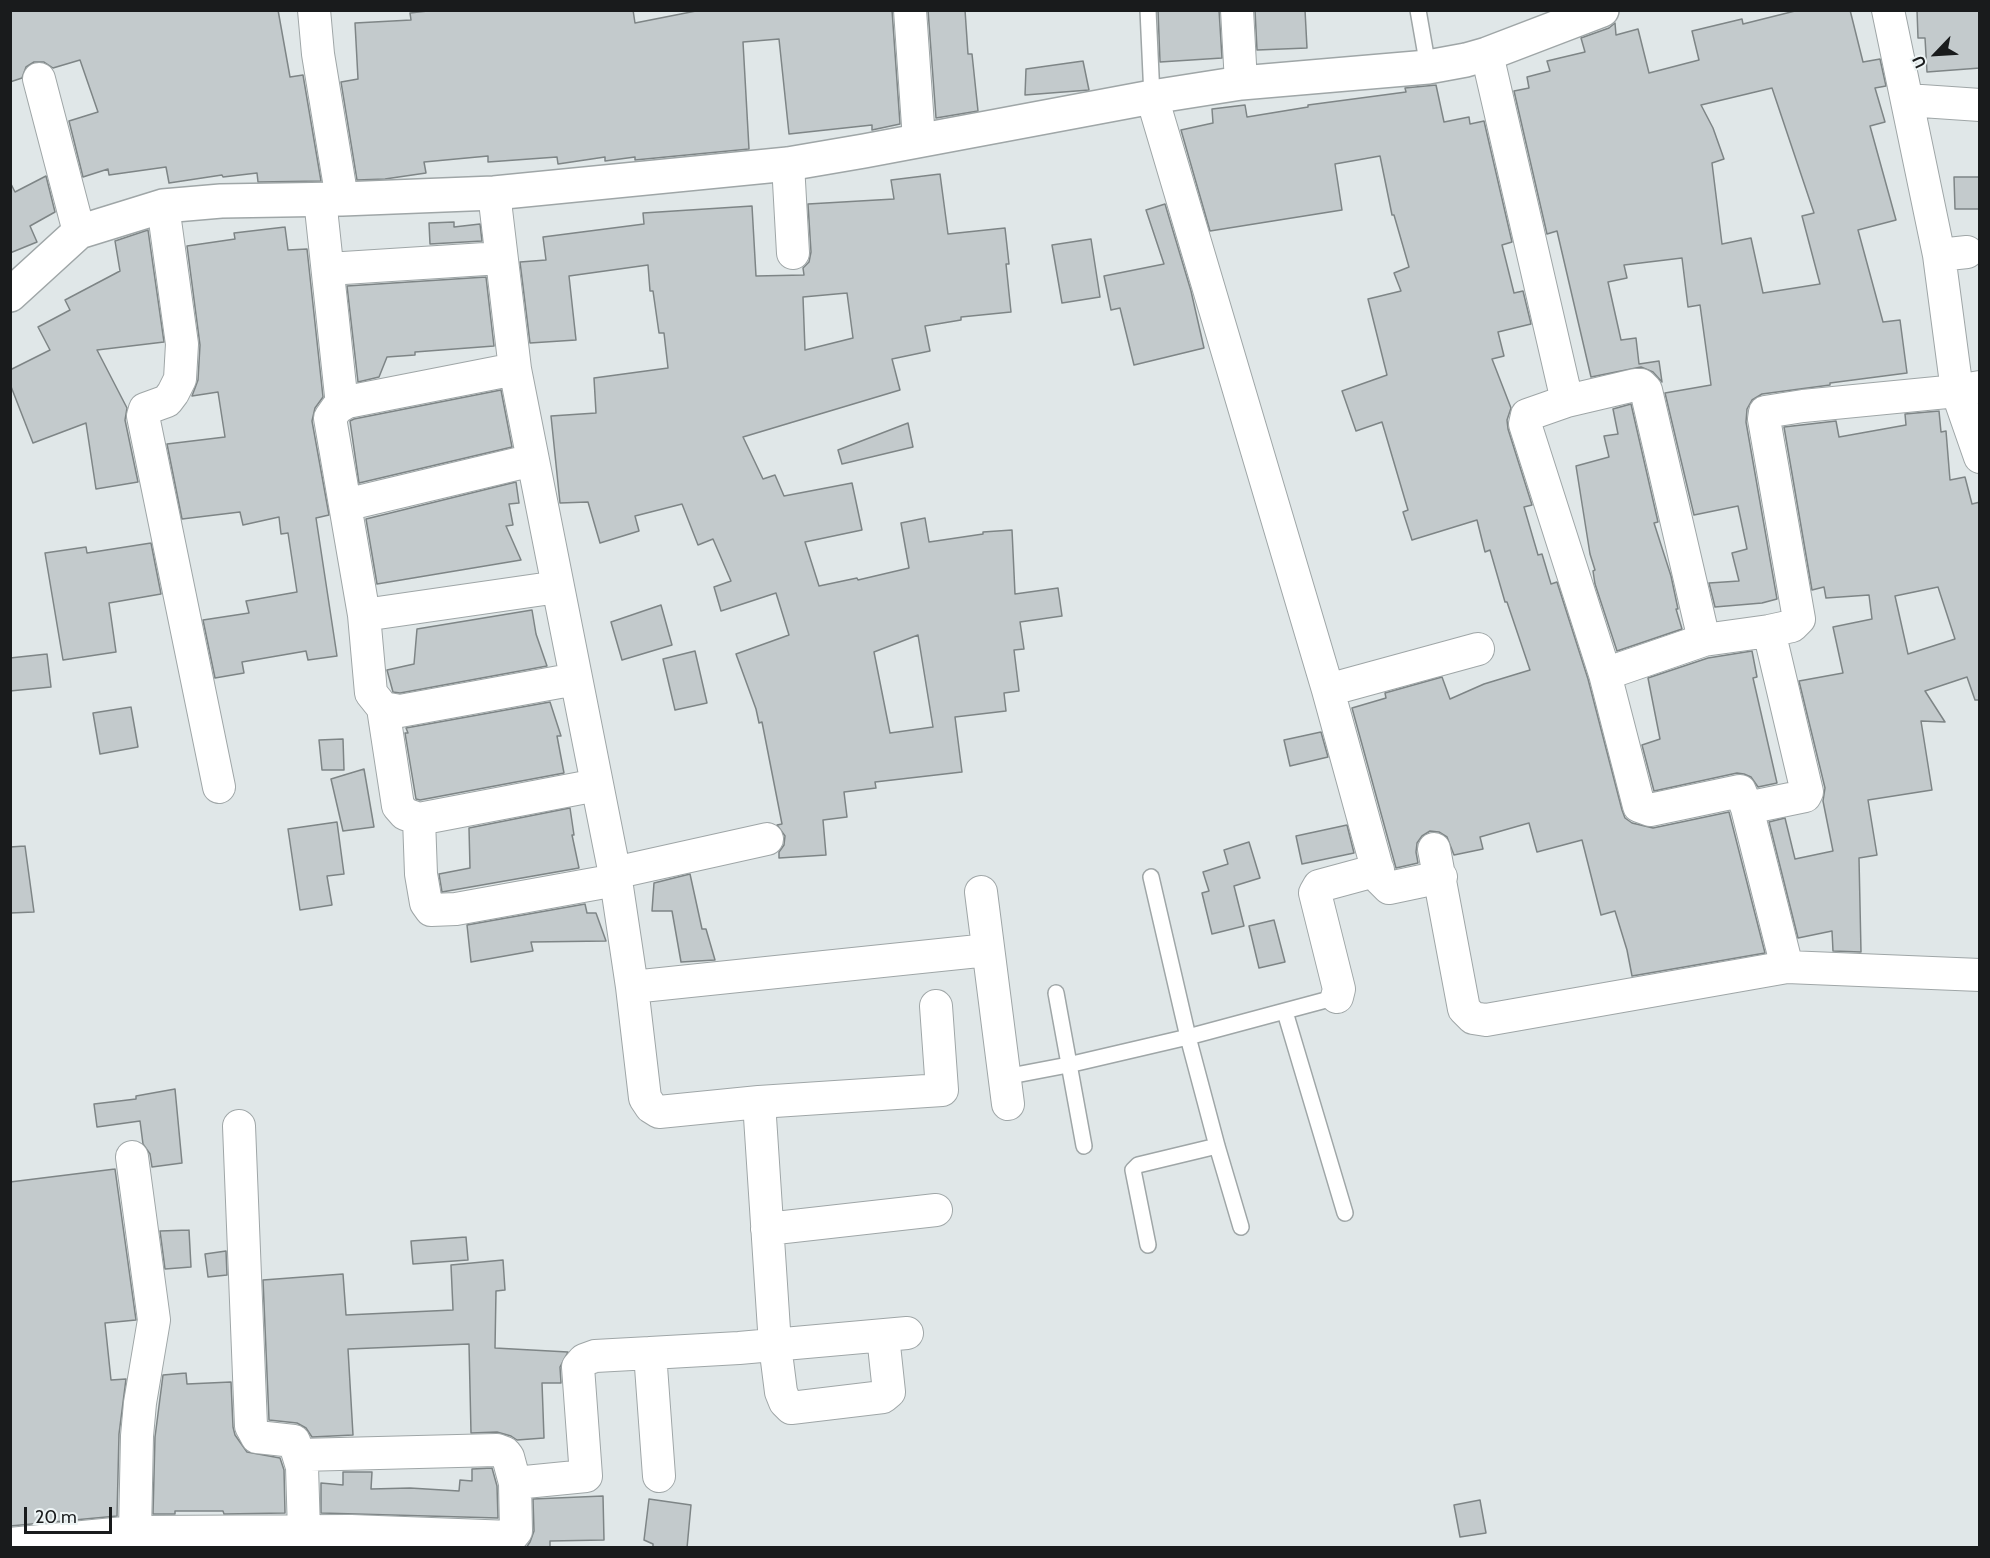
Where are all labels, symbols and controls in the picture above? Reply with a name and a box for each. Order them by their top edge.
north arrow [1906,24,1966,84]
text: U [1908,53,1930,71]
scale bar [27,1495,116,1533]
text: 20 m [35,1506,77,1528]

